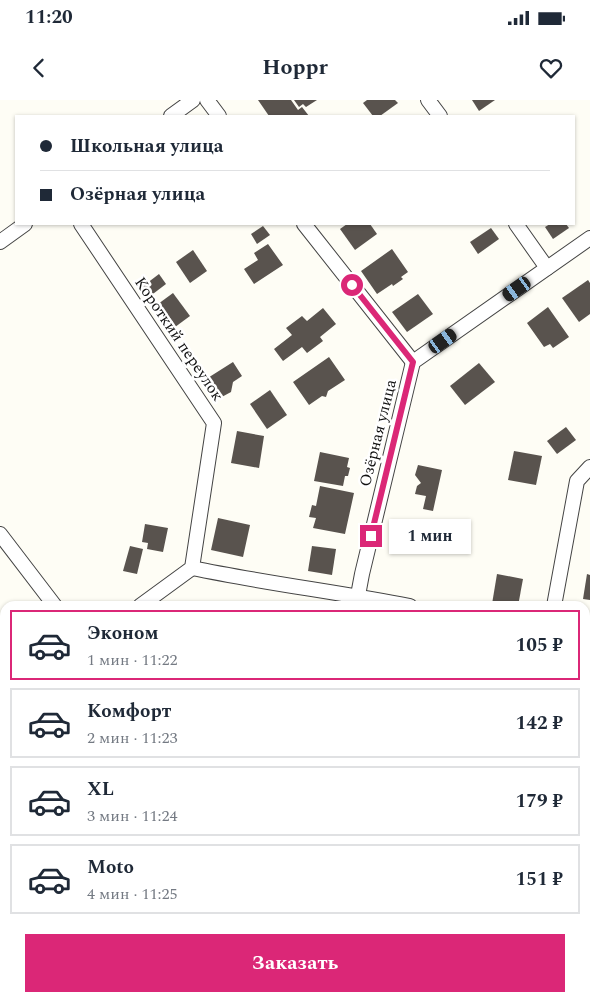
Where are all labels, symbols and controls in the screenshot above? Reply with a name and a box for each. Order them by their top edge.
text: 11:20 [25,3,73,32]
text: Hoppr [262,51,328,84]
icon: back [25,54,53,82]
icon: heart [537,54,565,82]
text: Школьная улица [70,132,224,161]
text: Озёрная улица [70,180,205,209]
street label: Короткий переулок [128,272,230,406]
route start [341,274,363,296]
car [500,274,533,304]
car [426,326,459,356]
street label: Озёрная улица [353,377,403,489]
callout: 1 мин [388,518,471,554]
text: 1 мин [407,524,453,548]
route end [360,525,382,547]
text: Эконом [87,619,158,648]
icon: car [27,623,72,668]
text: 105 ₽ [516,631,563,660]
text: 1 мин · 11:22 [87,648,177,672]
text: Комфорт [87,697,171,726]
icon: car [27,701,72,746]
text: 142 ₽ [516,709,563,738]
text: 2 мин · 11:23 [87,726,177,750]
text: XL [87,775,114,804]
icon: car [27,779,72,824]
text: 179 ₽ [516,787,563,816]
text: 3 мин · 11:24 [87,804,177,828]
text: Moto [87,853,134,882]
icon: car [27,857,72,902]
text: 151 ₽ [516,865,563,894]
text: 4 мин · 11:25 [87,882,177,906]
button: Заказать [25,934,565,992]

